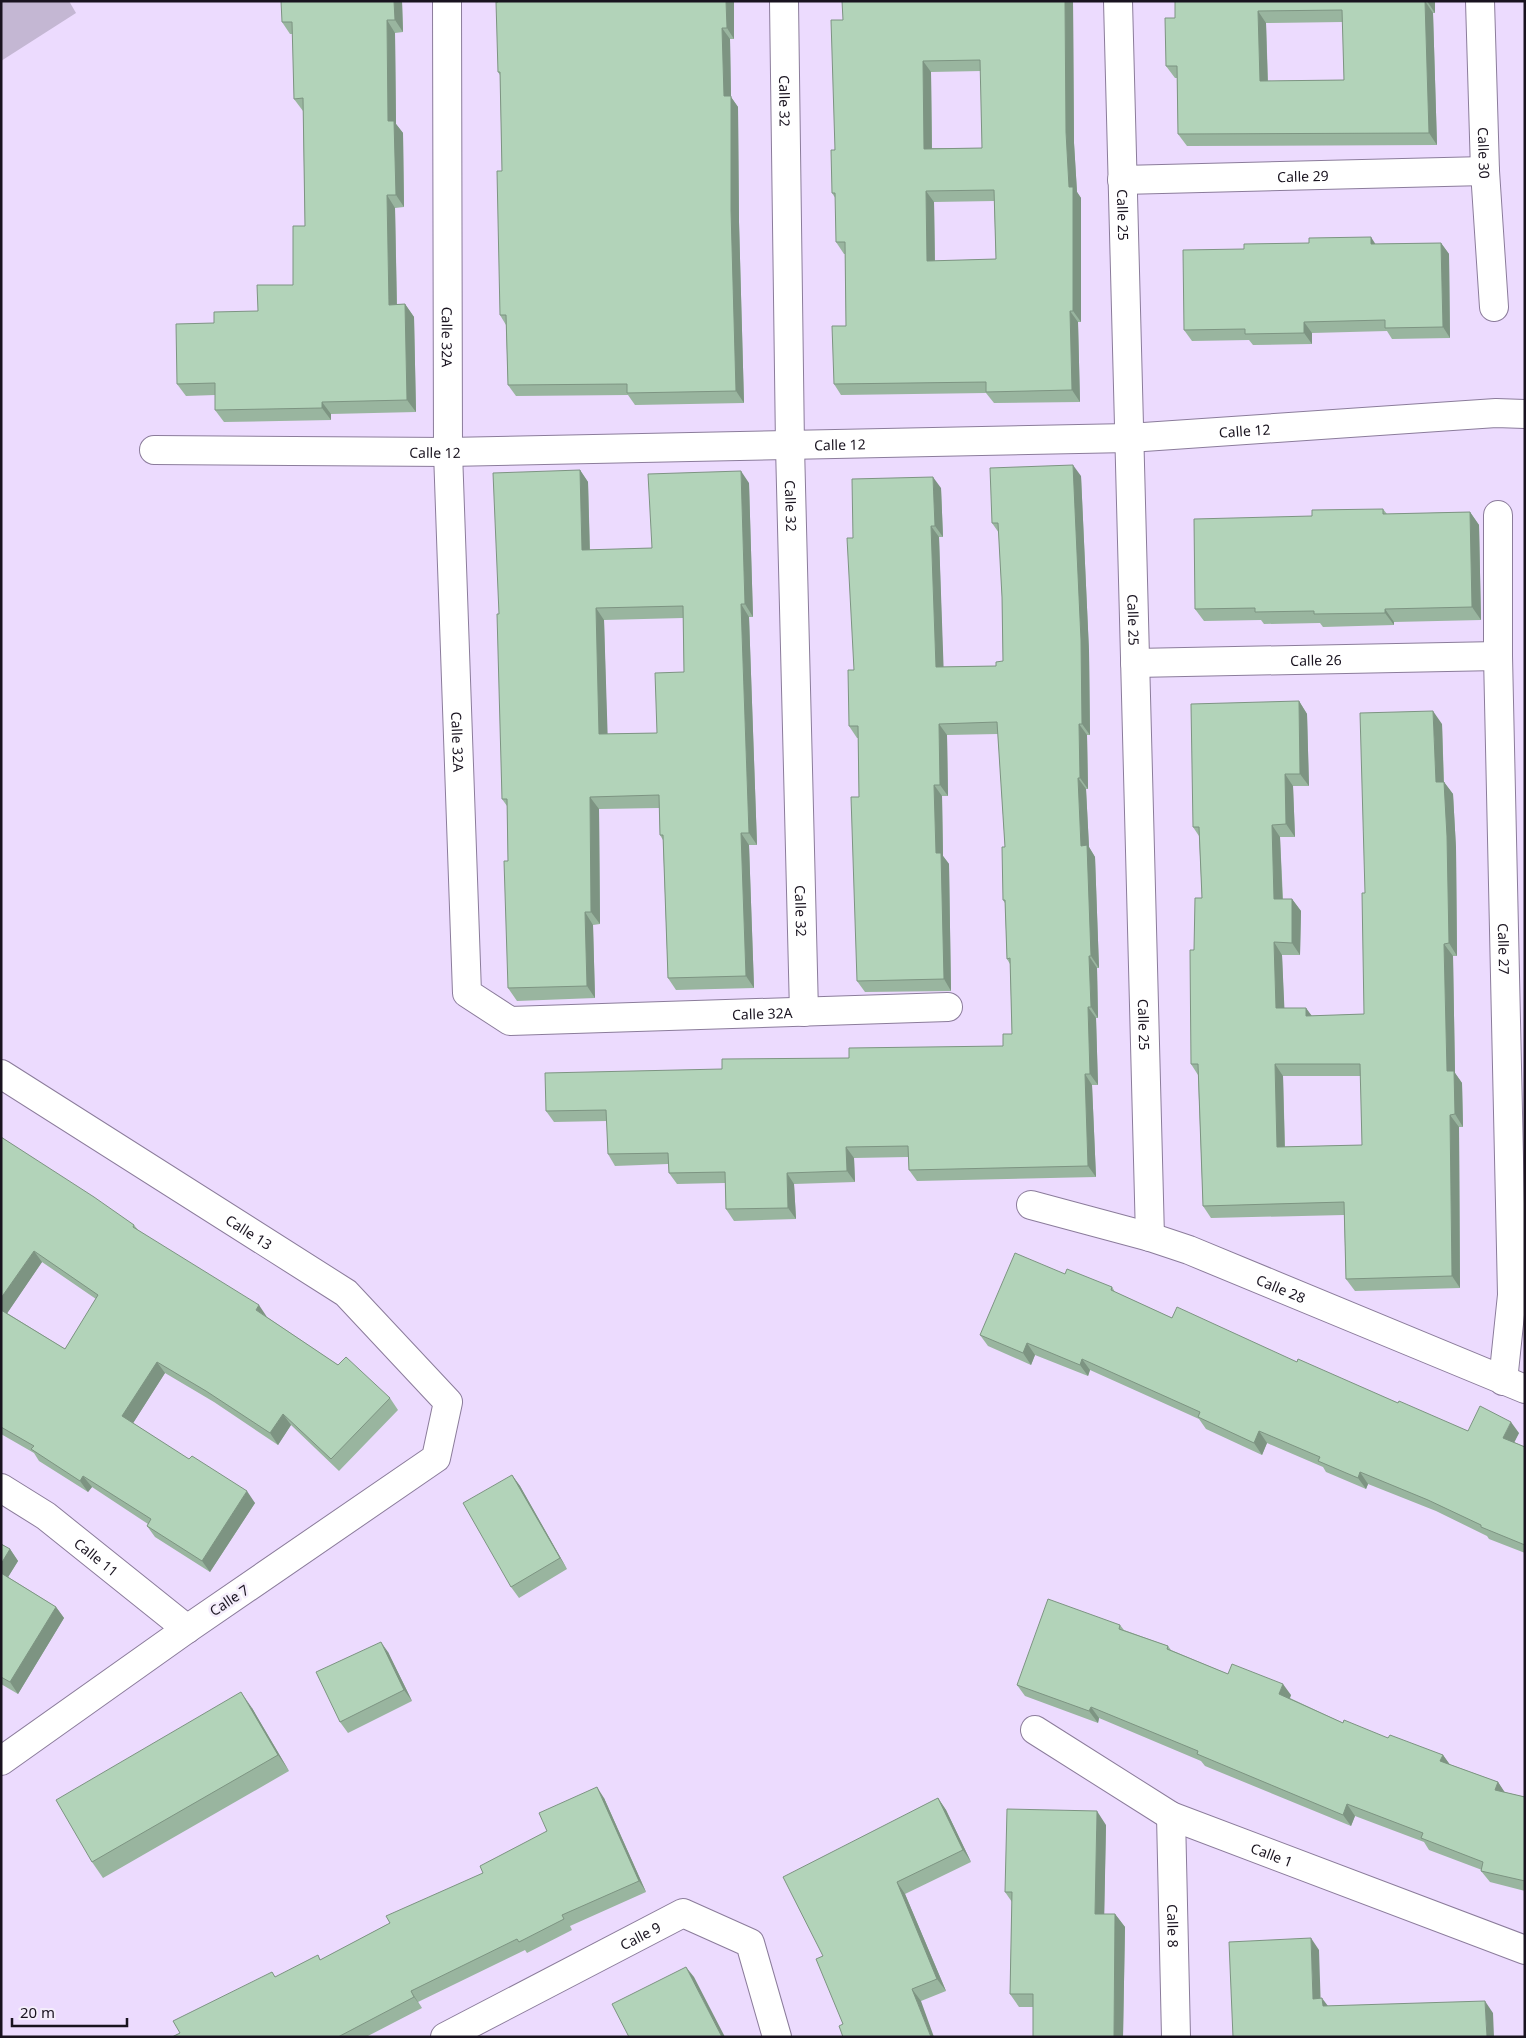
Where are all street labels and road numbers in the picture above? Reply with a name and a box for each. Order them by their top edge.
street label: Calle 32 [776,75,795,127]
street label: Calle 30 [1474,127,1495,179]
street label: Calle 29 [1277,165,1329,186]
street label: Calle 25 [1113,189,1134,241]
street label: Calle 32A [438,307,457,367]
street label: Calle 12 [1218,419,1271,441]
street label: Calle 12 [814,434,866,454]
street label: Calle 12 [409,442,461,462]
street label: Calle 32 [781,480,802,532]
street label: Calle 25 [1124,594,1144,646]
street label: Calle 26 [1290,650,1342,670]
street label: Calle 32A [448,711,469,772]
street label: Calle 32 [791,885,812,937]
street label: Calle 27 [1494,923,1514,975]
street label: Calle 25 [1134,999,1155,1051]
street label: Calle 32A [732,1002,793,1023]
street label: Calle 13 [222,1210,276,1253]
street label: Calle 28 [1254,1269,1309,1307]
street label: Calle 11 [71,1533,123,1580]
street label: Calle 7 [206,1580,252,1620]
street label: Calle 1 [1248,1838,1296,1871]
street label: Calle 8 [1163,1904,1183,1948]
street label: Calle 9 [616,1917,664,1954]

